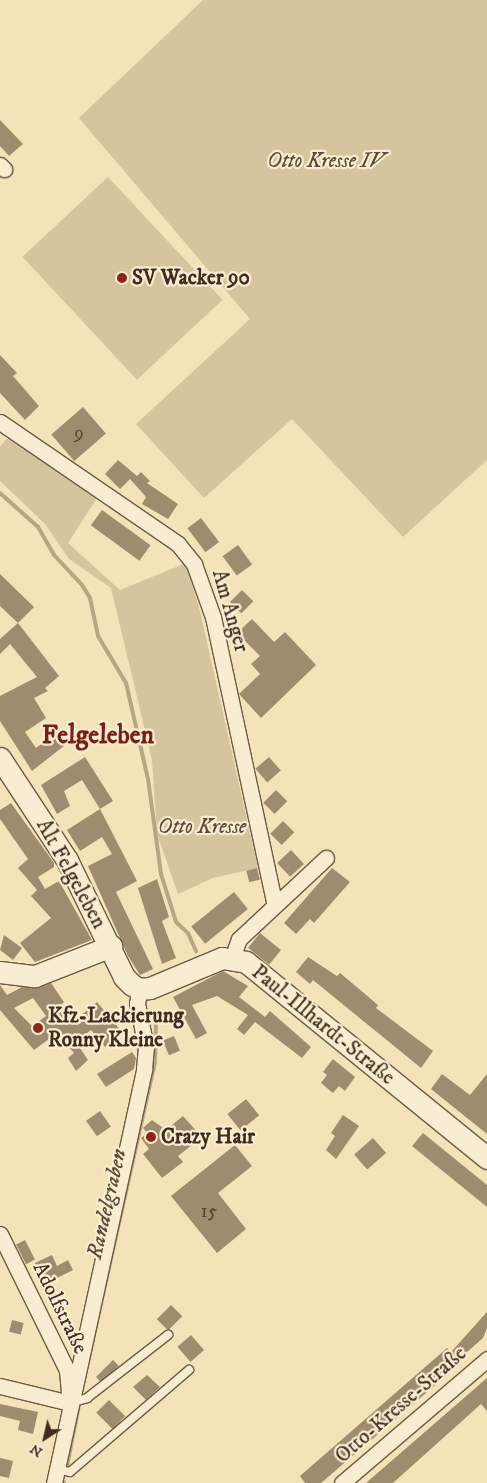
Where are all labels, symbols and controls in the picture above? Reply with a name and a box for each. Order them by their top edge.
park label: Otto Kresse IV [267,148,385,174]
place label: SV Wacker 90 [132,265,250,291]
marker: SV Wacker 90 [116,272,128,284]
house number: 9 [74,423,84,445]
street label: Am Anger [206,567,254,655]
district label: Felgeleben [42,720,154,752]
park label: Otto Kresse [158,814,246,840]
street label: Alt Felgeleben [31,815,111,933]
street label: Paul-Illhardt-Straße [246,960,400,1090]
place label: Kfz-Lackierung Ronny Kleine [48,1003,184,1053]
marker: Kfz-Lackierung Ronny Kleine [32,1022,44,1034]
place label: Crazy Hair [161,1124,255,1150]
marker: Crazy Hair [145,1131,157,1143]
water label: Randelgraben [81,1146,133,1262]
house number: 15 [201,1201,217,1223]
street label: Adolfstraße [27,1258,93,1358]
street label: Otto-Kresse-Straße [330,1341,472,1469]
north arrow [20,1413,70,1463]
text: N [27,1440,46,1461]

